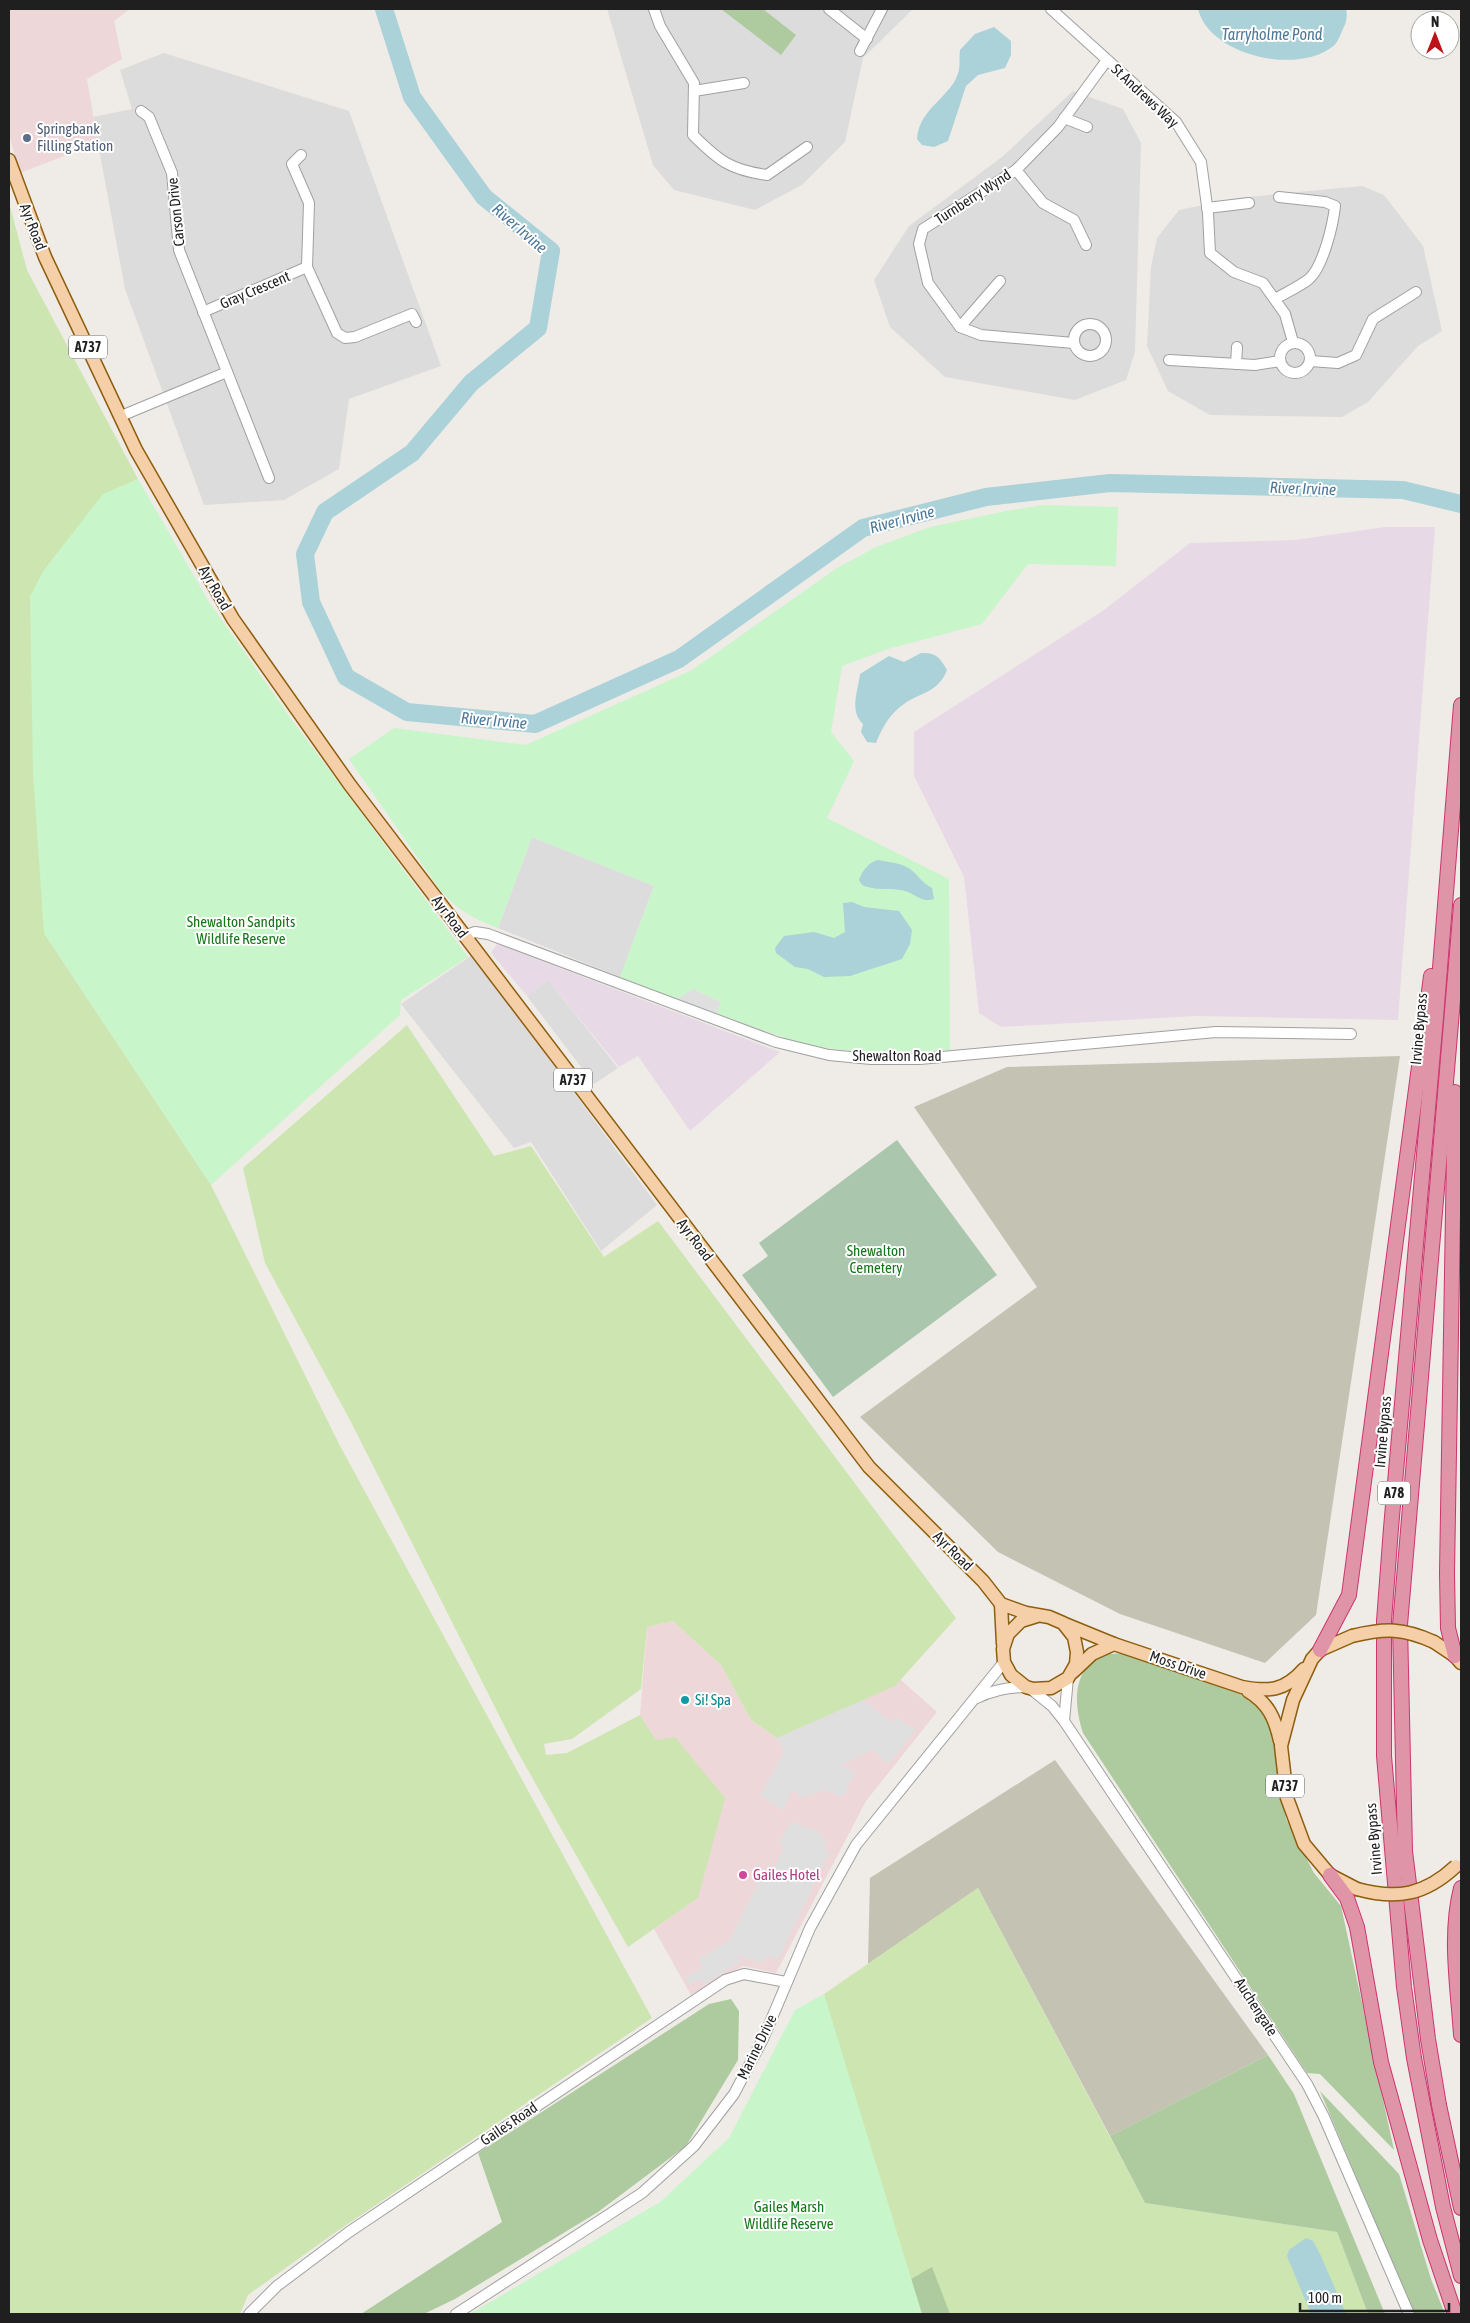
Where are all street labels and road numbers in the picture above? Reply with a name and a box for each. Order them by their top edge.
street label: St Andrews Way [1108,60,1182,131]
street label: Turnberry Wynd [932,166,1014,227]
street label: Carson Drive [163,177,188,247]
street label: Ayr Road [17,201,50,253]
street label: Gray Crescent [217,267,292,312]
road number: A737 [69,336,107,358]
street label: Ayr Road [196,562,235,613]
street label: Ayr Road [429,892,472,941]
street label: Irvine Bypass [1407,992,1430,1066]
street label: Shewalton Road [852,1047,942,1064]
road number: A737 [554,1068,592,1092]
street label: Ayr Road [674,1215,717,1264]
street label: Irvine Bypass [1371,1395,1394,1469]
road number: A78 [1378,1482,1410,1505]
street label: Ayr Road [930,1527,977,1574]
street label: Moss Drive [1148,1647,1209,1682]
road number: A737 [1266,1774,1304,1798]
street label: Irvine Bypass [1362,1802,1385,1876]
street label: Auchengate [1231,1975,1282,2039]
street label: Marine Drive [734,2011,780,2082]
street label: Gailes Road [477,2098,540,2149]

